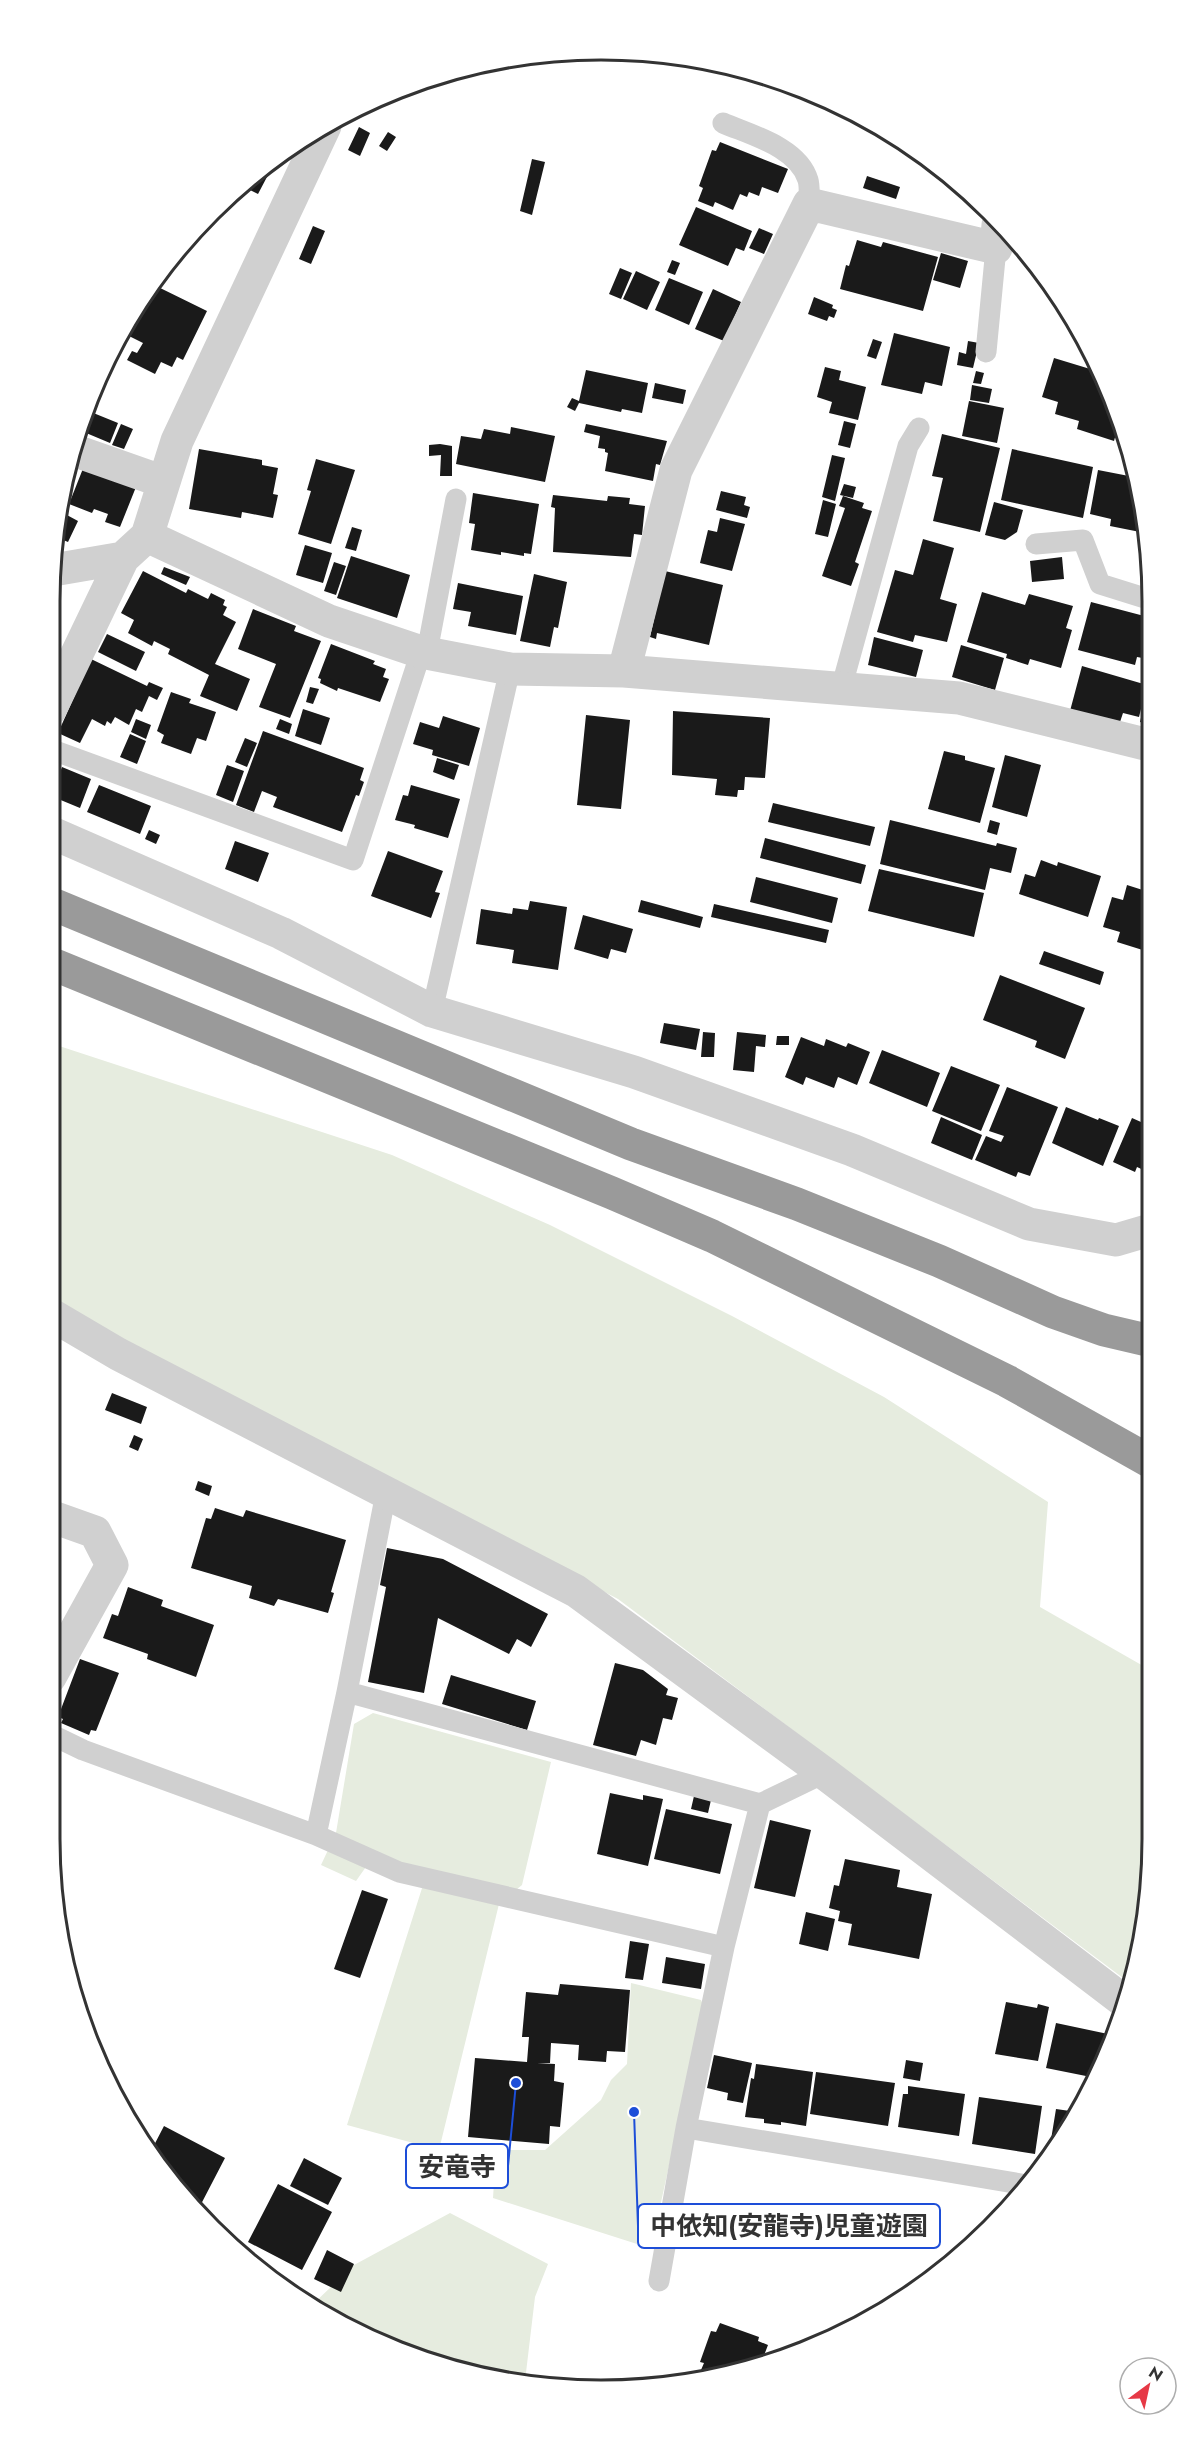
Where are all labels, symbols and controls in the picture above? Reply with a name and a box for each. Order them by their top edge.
callout: 安竜寺 [406,2144,508,2188]
text: 安竜寺 [418,2148,496,2186]
callout: 中依知(安龍寺)児童遊園 [638,2204,940,2248]
text: 中依知(安龍寺)児童遊園 [650,2207,928,2245]
north arrow [1118,2356,1178,2416]
text: N [1144,2361,1167,2387]

